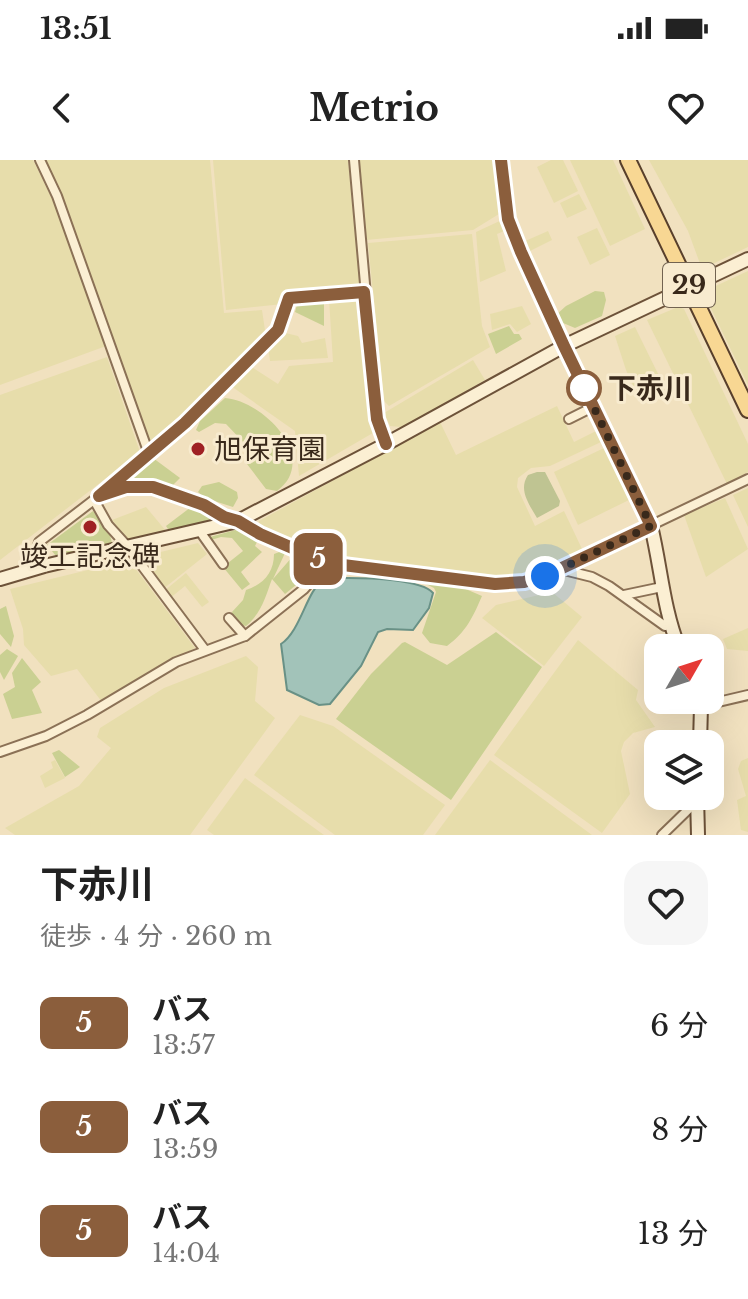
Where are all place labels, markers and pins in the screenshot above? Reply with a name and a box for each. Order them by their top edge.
marker: 下赤川 [567,371,601,405]
place label: 下赤川 [608,371,692,406]
place label: 旭保育園 [214,432,326,467]
marker: 旭保育園 [189,440,207,458]
marker: 竣工記念碑 [81,518,99,536]
place label: 竣工記念碑 [20,539,160,574]

